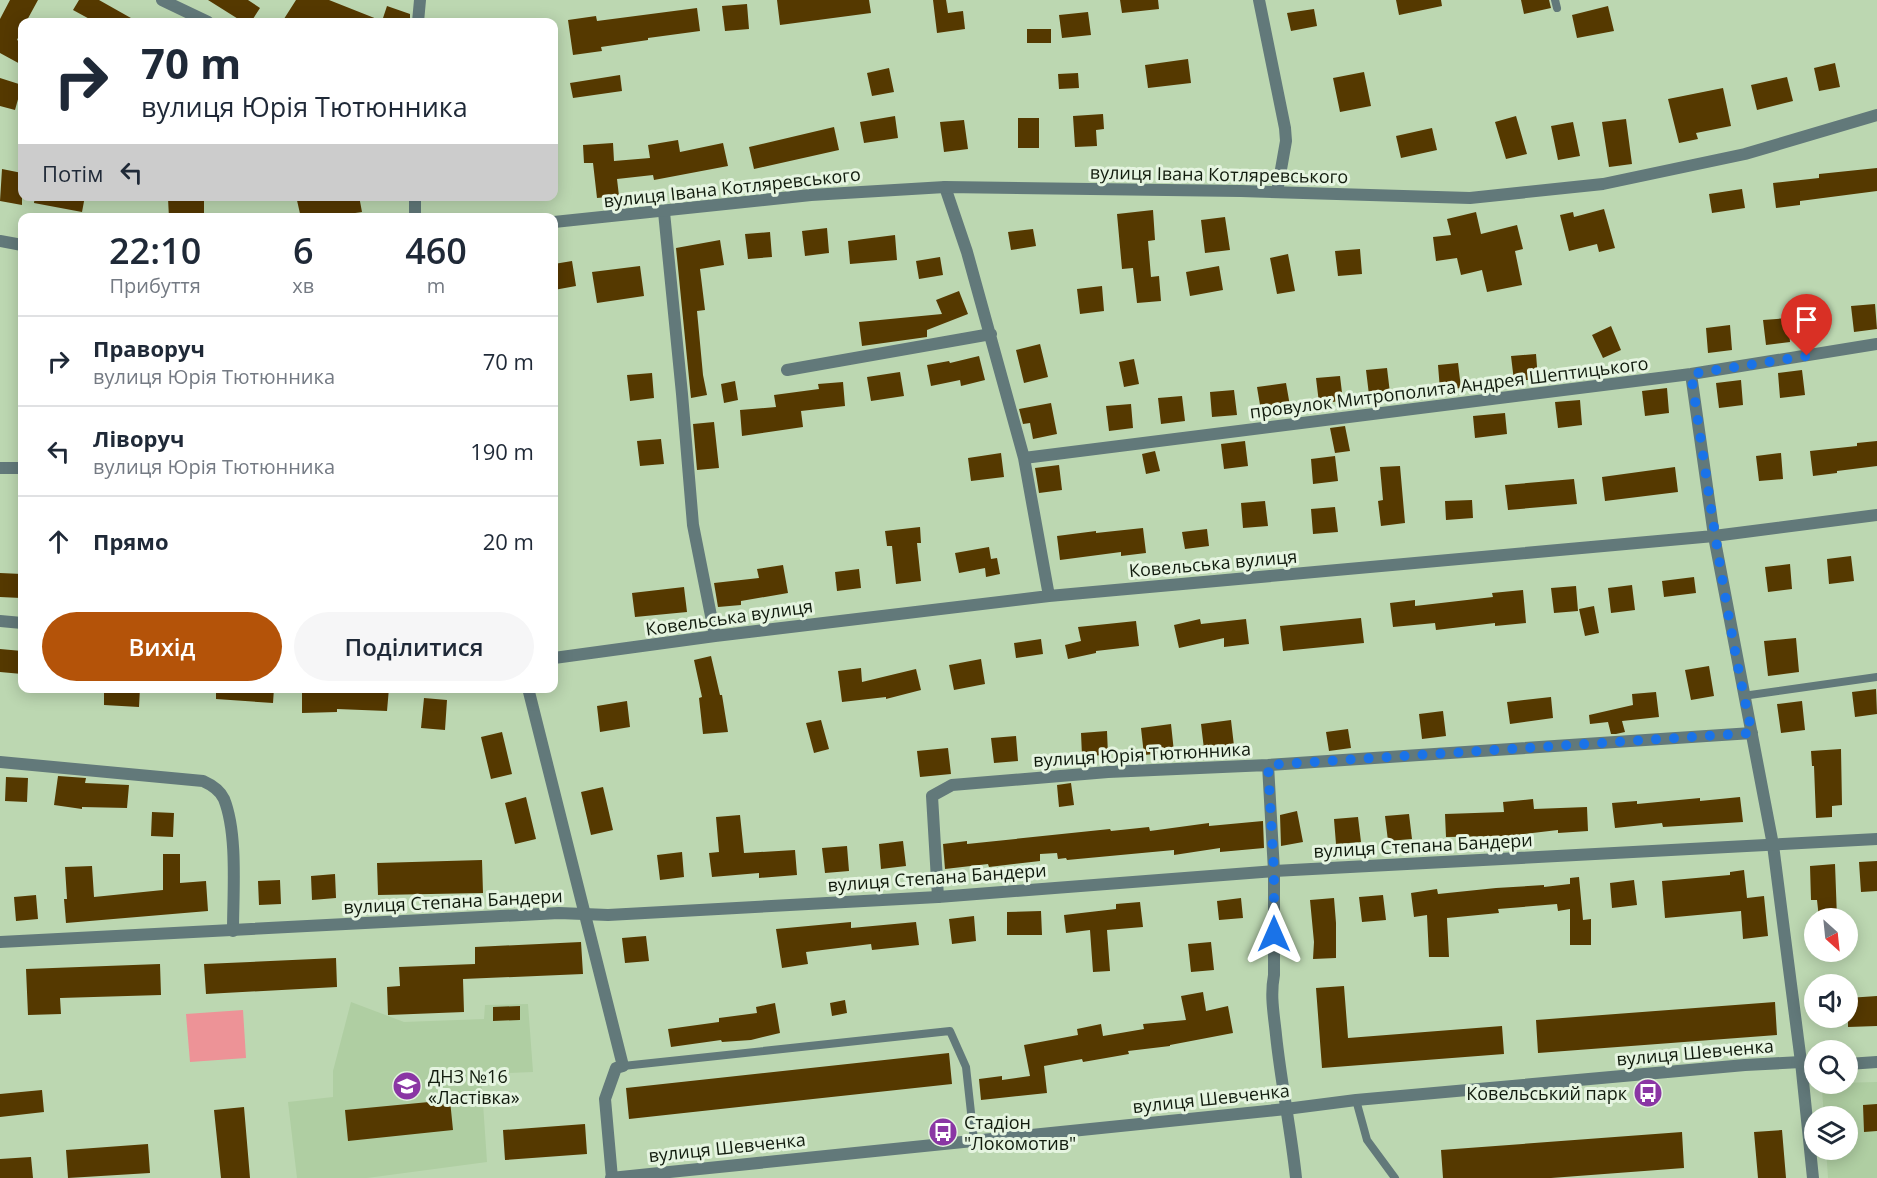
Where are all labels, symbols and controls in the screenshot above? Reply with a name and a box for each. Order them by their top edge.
text: 70 m [141,34,241,91]
icon: right [42,42,120,120]
text: вулиця Юрія Тютюнника [141,88,468,125]
icon: left [115,156,148,189]
text: Потім [42,158,103,188]
street label: вулиця Івана Котляревського [1090,160,1348,188]
street label: вулиця Івана Котляревського [602,162,862,212]
text: 22:10 [109,226,201,275]
text: 6 [293,226,314,275]
text: 460 [405,226,467,275]
text: Прибуття [109,272,201,299]
text: хв [292,272,314,299]
text: m [427,272,445,299]
pin [1781,294,1832,356]
icon: arrive [1790,303,1823,336]
text: Праворуч [93,333,205,363]
icon: right [42,345,75,378]
text: 70 m [483,346,534,376]
street label: провулок Митрополита Андрея Шептицького [1248,351,1650,423]
text: вулиця Юрія Тютюнника [93,363,335,390]
text: Ліворуч [93,423,184,453]
icon: left [42,435,75,468]
text: 190 m [470,436,534,466]
text: вулиця Юрія Тютюнника [93,453,335,480]
icon: ahead [42,525,75,558]
text: Прямо [93,526,169,556]
text: 20 m [483,526,534,556]
street label: Ковельська вулиця [1128,544,1298,582]
street label: Ковельська вулиця [644,593,814,641]
button: Вихід [42,612,282,681]
button: Поділитися [294,612,534,681]
street label: вулиця Юрія Тютюнника [1033,736,1251,772]
street label: вулиця Степана Бандери [1313,827,1533,863]
street label: вулиця Степана Бандери [827,857,1047,897]
street label: вулиця Степана Бандери [343,883,563,919]
position arrow [1242,902,1306,966]
north arrow [1804,908,1858,962]
map controls [1804,908,1858,1160]
button: sound [1804,974,1858,1028]
street label: вулиця Шевченка [1615,1033,1775,1071]
button: search [1804,1040,1858,1094]
place label: ДНЗ №16 «Ластівка» [428,1064,520,1109]
school or university icon: ДНЗ №16 «Ластівка» [391,1070,423,1102]
bus stop icon: Ковельський парк [1632,1077,1664,1109]
street label: вулиця Шевченка [1131,1078,1291,1118]
place label: Ковельський парк [1466,1081,1628,1105]
button: layers [1804,1106,1858,1160]
place label: Стадіон "Локомотив" [964,1110,1076,1155]
bus stop icon: Стадіон "Локомотив" [927,1116,959,1148]
street label: вулиця Шевченка [647,1127,807,1167]

